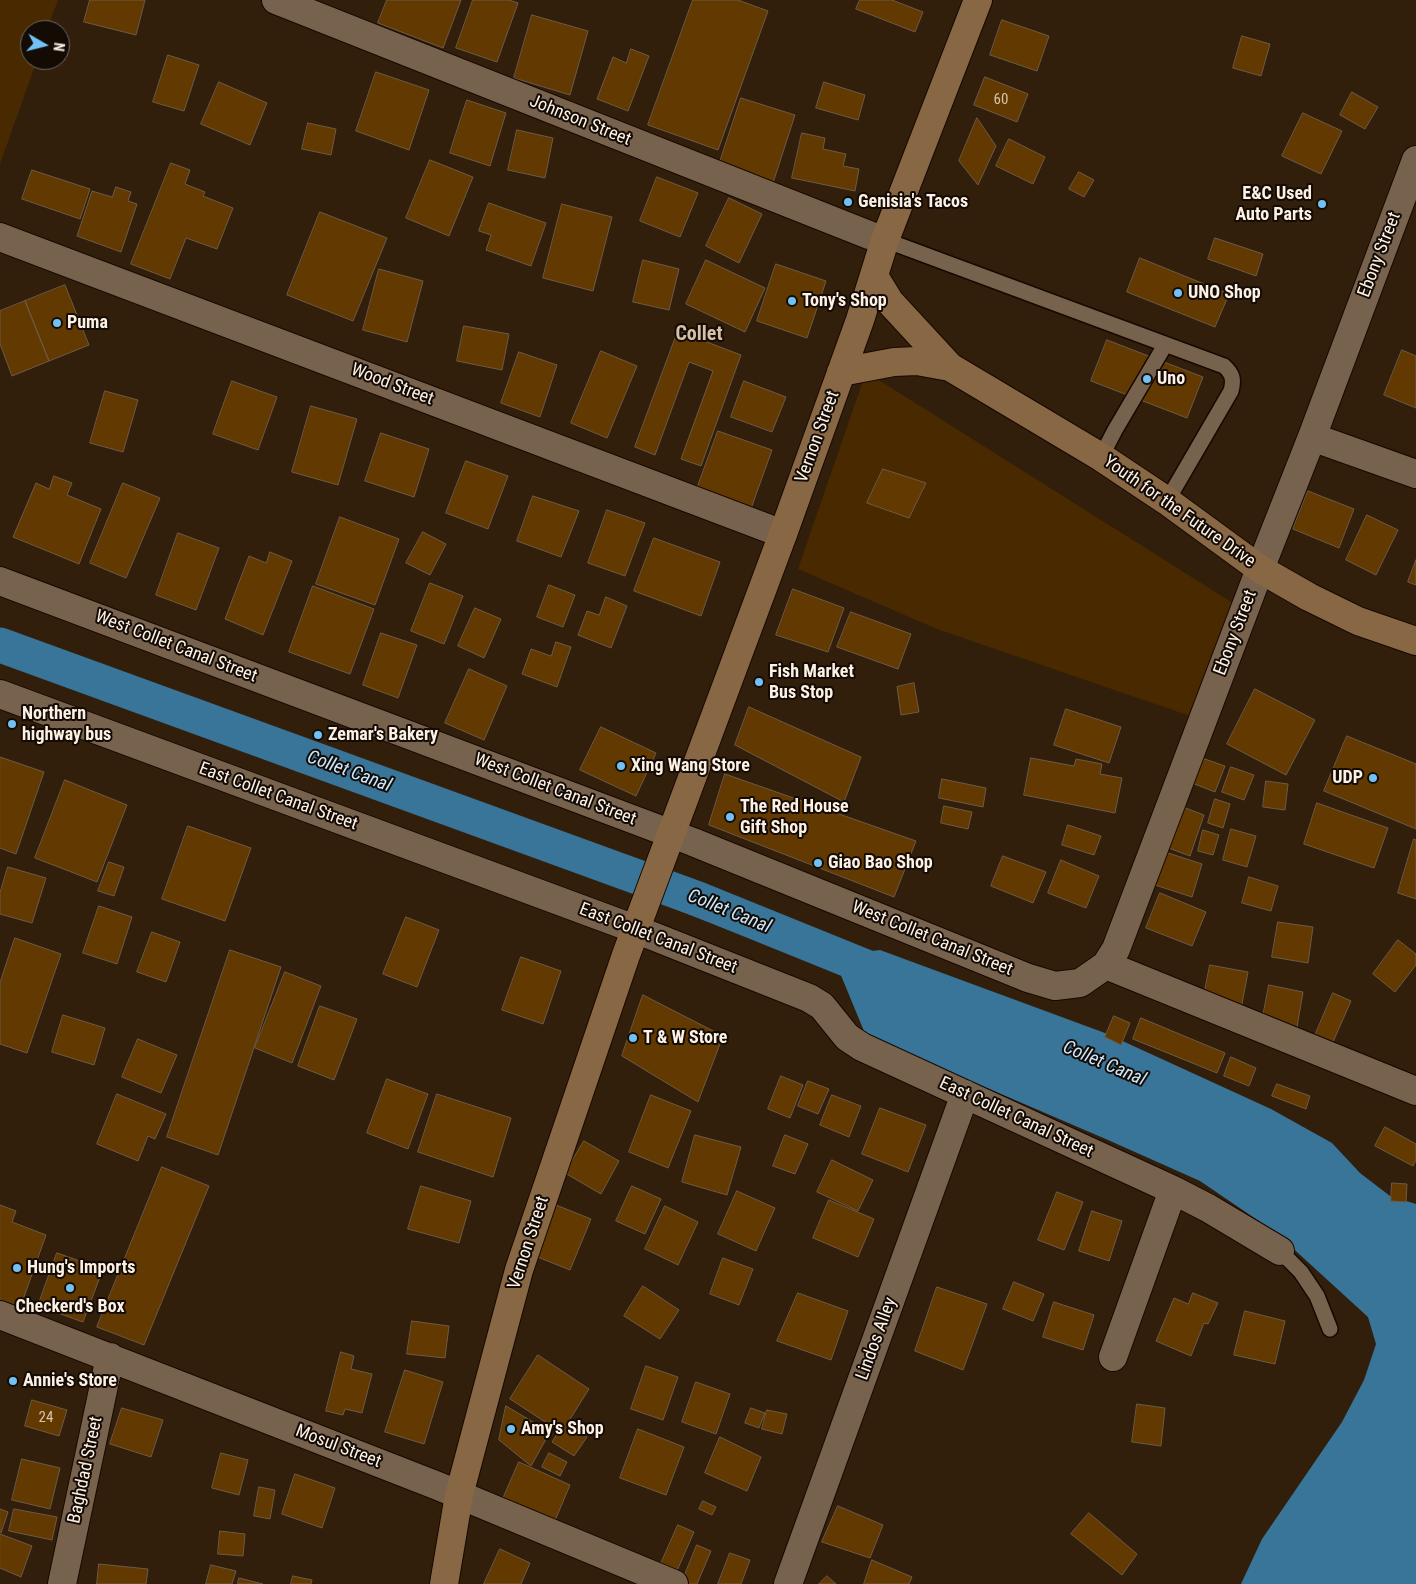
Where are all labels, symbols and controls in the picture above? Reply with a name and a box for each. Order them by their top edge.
north arrow [20,20,70,70]
text: N [50,42,67,52]
street label: Johnson Street [526,91,634,151]
house number: 60 [994,91,1008,109]
place label: E&C Used Auto Parts [1235,183,1312,225]
place label: Genisia's Tacos [858,191,968,213]
marker: Genisia's Tacos [842,196,854,208]
marker: E&C Used Auto Parts [1316,198,1328,210]
street label: Ebony Street [1354,209,1406,301]
place label: UNO Shop [1188,282,1261,304]
marker: UNO Shop [1172,287,1184,299]
place label: Tony's Shop [802,290,887,312]
marker: Tony's Shop [786,295,798,307]
place label: Puma [67,312,108,334]
marker: Puma [51,317,63,329]
district label: Collet [675,323,723,347]
street label: Wood Street [348,359,436,411]
place label: Uno [1157,368,1185,390]
marker: Uno [1141,373,1153,385]
street label: Vernon Street [791,388,845,486]
street label: Youth for the Future Drive [1099,451,1259,573]
street label: Ebony Street [1210,587,1262,679]
street label: West Collet Canal Street [92,606,260,688]
place label: Fish Market Bus Stop [769,661,854,704]
marker: Fish Market Bus Stop [753,676,765,688]
place label: Northern highway bus [22,703,111,746]
marker: Northern highway bus [6,718,18,730]
place label: Zemar's Bakery [328,724,438,746]
marker: Zemar's Bakery [312,729,324,741]
water label: Collet Canal [304,746,394,798]
street label: West Collet Canal Street [471,749,639,831]
place label: Xing Wang Store [631,755,750,777]
street label: East Collet Canal Street [196,758,360,836]
marker: Xing Wang Store [615,760,627,772]
place label: UDP [1332,767,1363,789]
marker: UDP [1367,772,1379,784]
place label: The Red House Gift Shop [740,796,849,839]
marker: The Red House Gift Shop [724,811,736,823]
place label: Giao Bao Shop [828,852,933,874]
marker: Giao Bao Shop [812,857,824,869]
water label: Collet Canal [684,885,774,939]
street label: West Collet Canal Street [848,897,1016,981]
street label: East Collet Canal Street [576,899,740,979]
place label: T & W Store [643,1027,727,1049]
marker: T & W Store [627,1032,639,1044]
water label: Collet Canal [1059,1036,1149,1092]
street label: East Collet Canal Street [936,1073,1096,1163]
street label: Vernon Street [504,1194,554,1292]
place label: Hung's Imports [27,1257,135,1279]
marker: Hung's Imports [11,1262,23,1274]
marker: Checkerd's Box [64,1282,76,1294]
street label: Lindos Alley [852,1295,902,1383]
place label: Checkerd's Box [15,1296,125,1318]
place label: Annie's Store [23,1370,117,1392]
marker: Annie's Store [7,1375,19,1387]
house number: 24 [39,1409,53,1427]
street label: Baghdad Street [64,1415,108,1525]
place label: Amy's Shop [521,1418,604,1440]
street label: Mosul Street [292,1421,384,1473]
marker: Amy's Shop [505,1423,517,1435]

